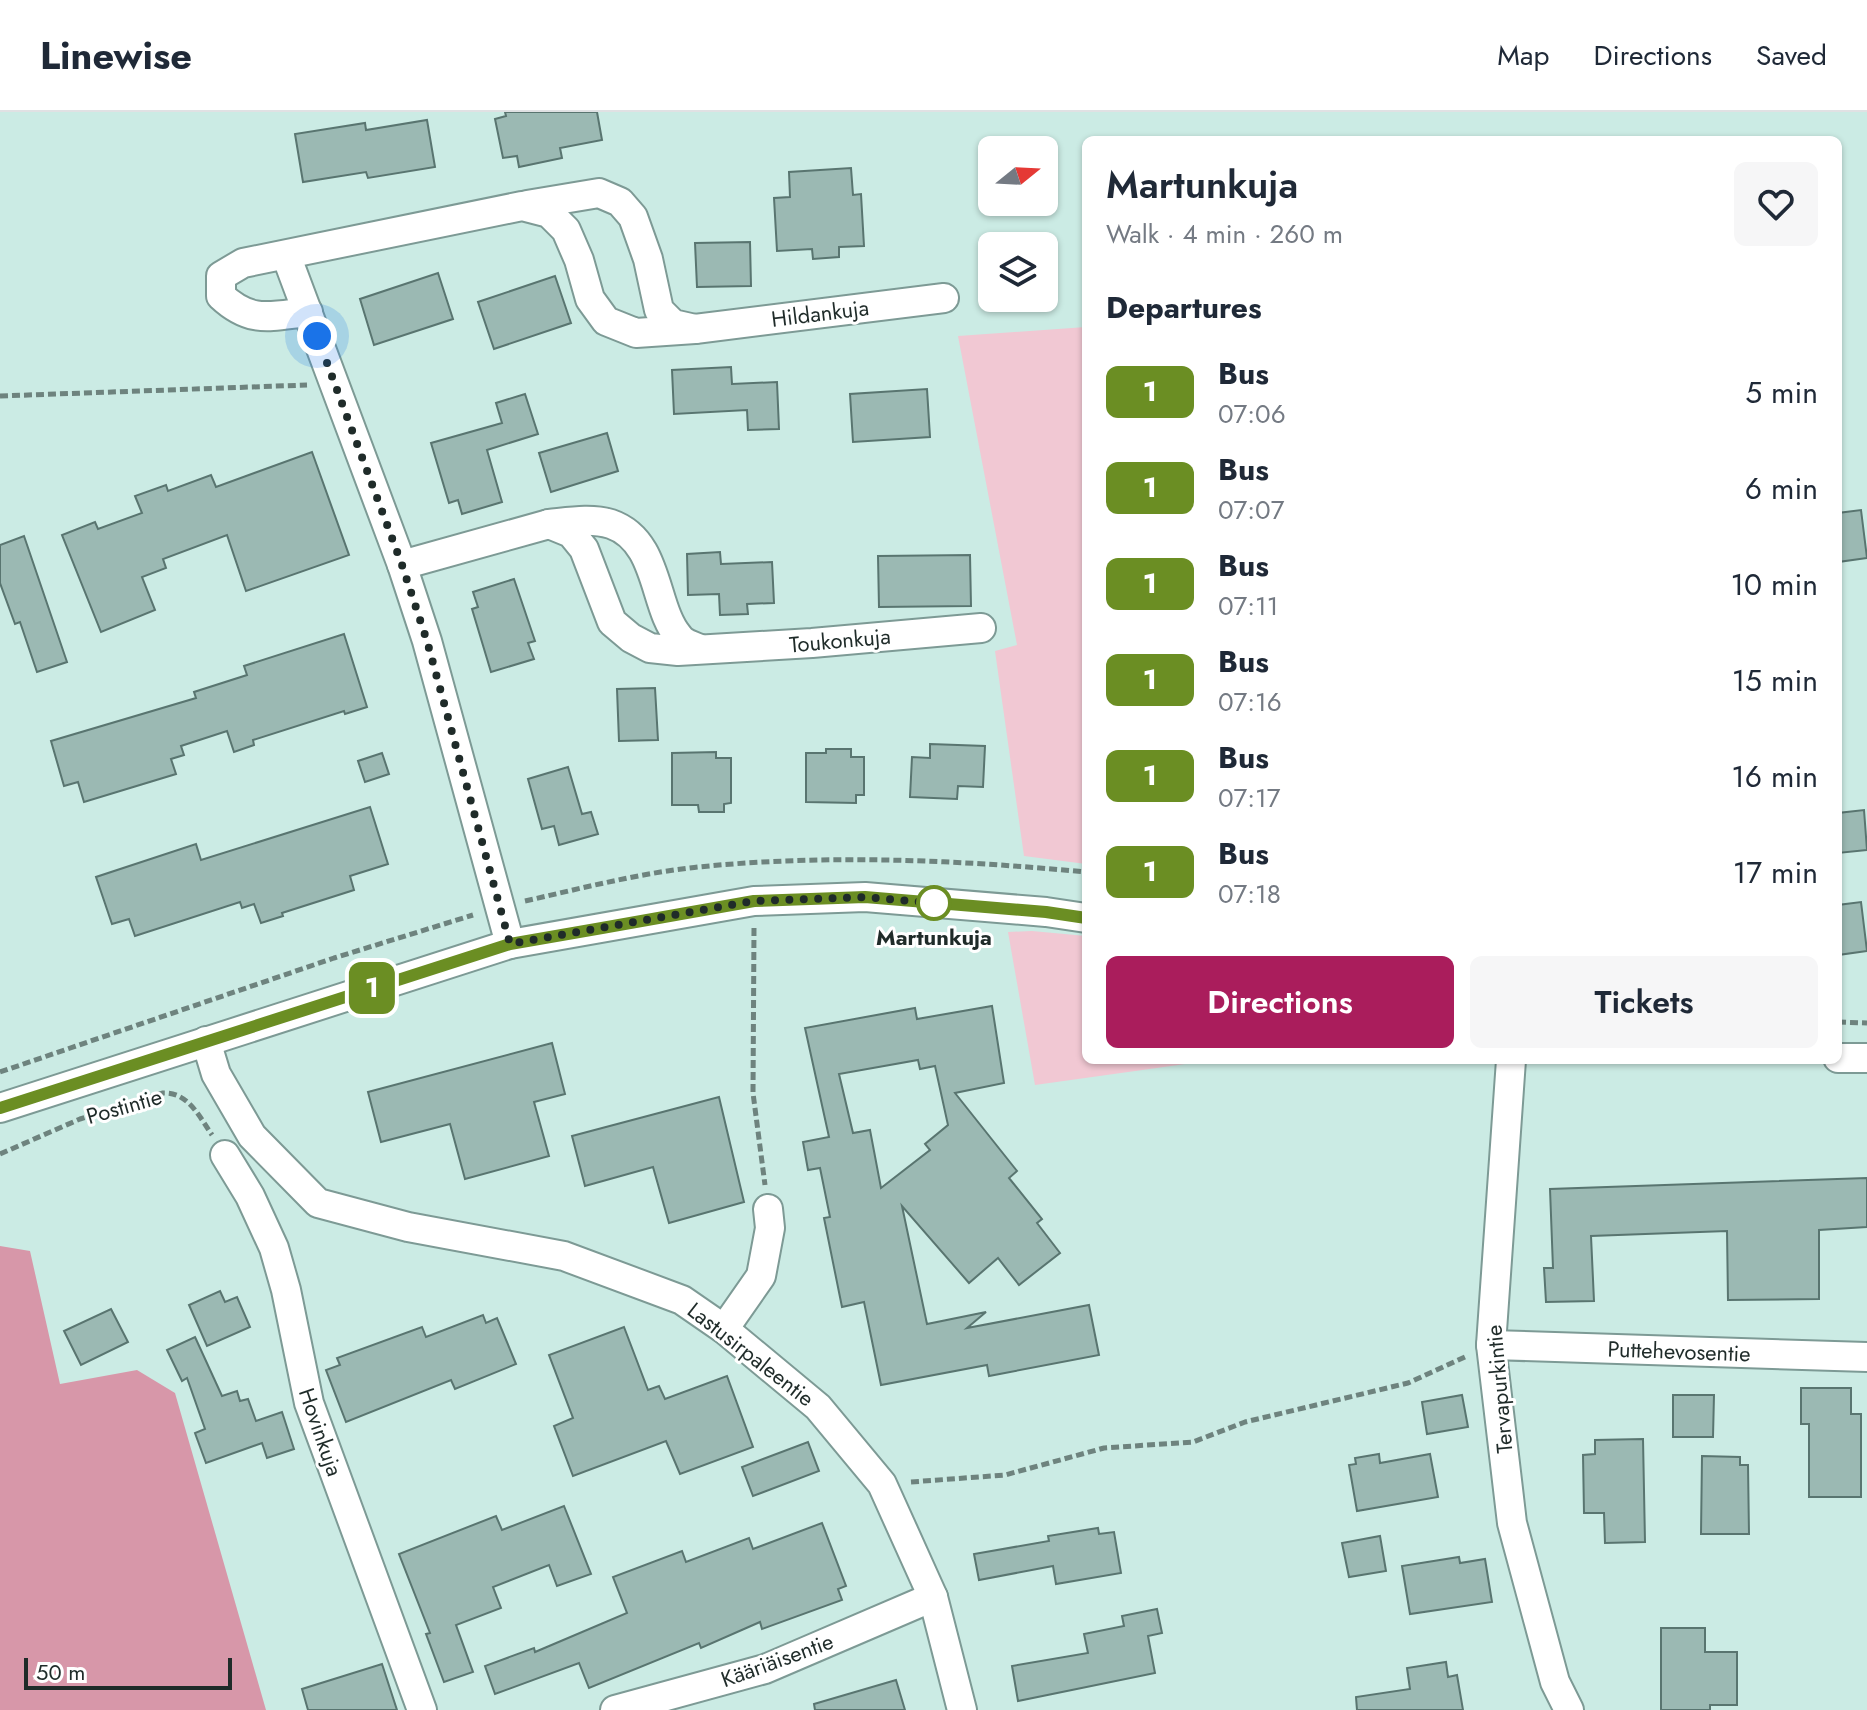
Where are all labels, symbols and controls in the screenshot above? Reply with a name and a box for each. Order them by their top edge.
text: Linewise [40,28,192,83]
text: Map [1497,35,1549,76]
text: Directions [1593,35,1712,76]
text: Saved [1756,35,1827,76]
north arrow [978,136,1058,216]
map controls [978,136,1058,312]
text: Martunkuja [1106,157,1298,212]
button: heart [1734,162,1818,246]
text: Walk · 4 min · 260 m [1106,215,1343,253]
button: layers [978,232,1058,312]
text: Departures [1106,286,1262,329]
street label: Hildankuja [769,291,871,335]
your location [297,316,337,356]
text: Bus [1218,352,1269,395]
text: 1 [1143,371,1157,412]
text: 5 min [1745,371,1818,414]
text: 07:06 [1218,395,1286,433]
text: Bus [1218,448,1269,491]
text: 1 [1143,467,1157,508]
text: 6 min [1745,467,1818,510]
text: 07:07 [1218,491,1284,529]
text: Bus [1218,544,1269,587]
text: 1 [1143,563,1157,604]
text: 10 min [1731,563,1818,606]
text: 07:11 [1218,587,1278,625]
street label: Toukonkuja [788,620,892,660]
text: Bus [1218,640,1269,683]
text: 1 [1143,659,1157,700]
text: 15 min [1732,659,1818,702]
text: 07:16 [1218,683,1282,721]
text: Bus [1218,736,1269,779]
text: 1 [1143,755,1157,796]
text: 16 min [1731,755,1818,798]
text: 07:17 [1218,779,1280,817]
text: Bus [1218,832,1269,875]
text: 1 [1143,851,1157,892]
text: 17 min [1733,851,1818,894]
text: 07:18 [1218,875,1281,913]
marker: Martunkuja [917,886,951,920]
place label: Martunkuja [876,921,992,953]
button: Directions [1106,956,1454,1048]
button: Tickets [1470,956,1818,1048]
line badge: 1 [346,962,398,1014]
text: 1 [365,967,379,1008]
street label: Postintie [83,1080,165,1132]
street label: Lastusirpaleentie [681,1294,821,1414]
street label: Tervapurkintie [1477,1323,1521,1455]
street label: Puttehevosentie [1607,1333,1751,1369]
street label: Hovinkuja [291,1384,351,1480]
street label: Kääriäisentie [716,1625,838,1695]
scale bar [24,1654,232,1690]
text: 50 m [36,1656,85,1688]

